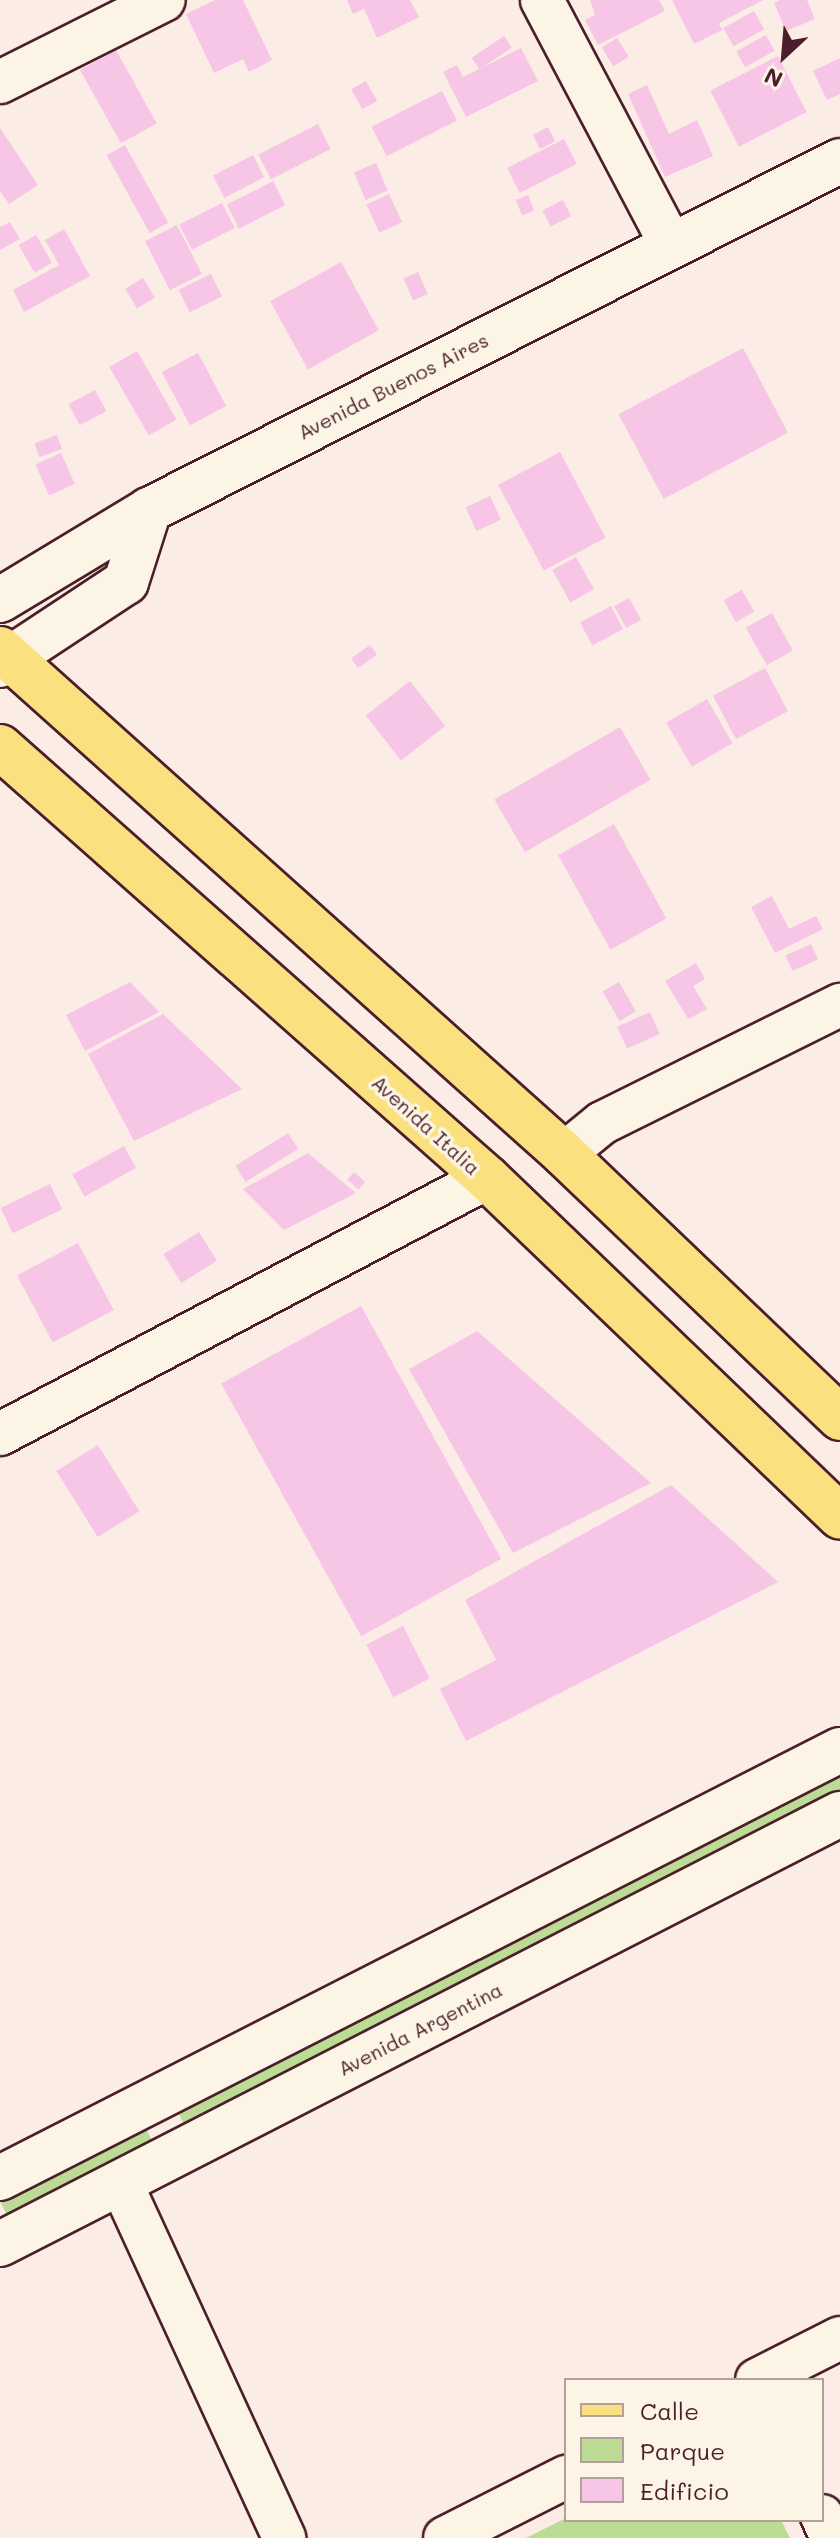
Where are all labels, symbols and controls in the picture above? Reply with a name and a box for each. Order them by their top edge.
north arrow [744,16,824,96]
text: N [759,61,787,95]
street label: Avenida Buenos Aires [294,328,492,444]
street label: Avenida Italia [367,1070,485,1180]
street label: Avenida Argentina [334,1977,506,2081]
legend [564,2378,824,2522]
text: Calle [640,2395,699,2426]
text: Parque [640,2435,725,2466]
text: Edificio [640,2475,729,2506]

